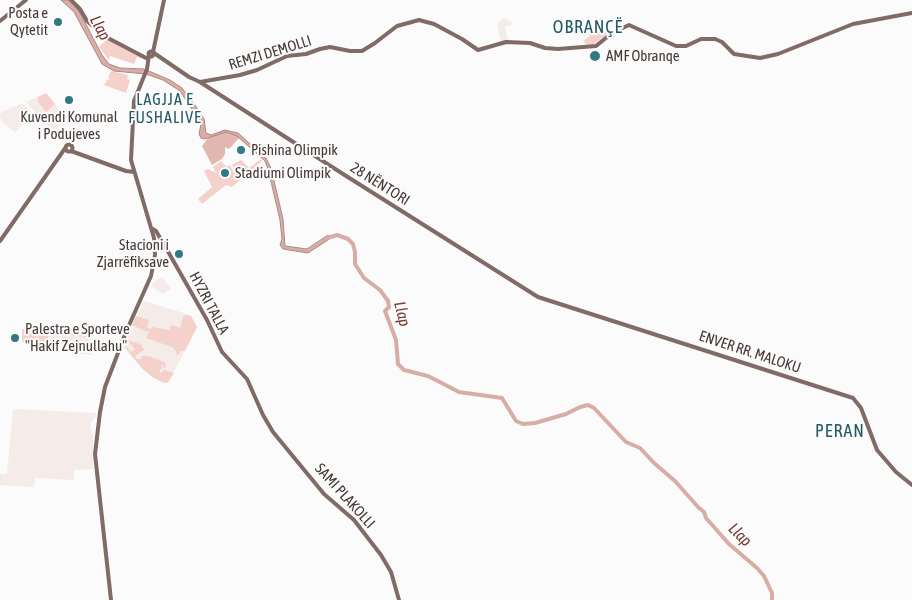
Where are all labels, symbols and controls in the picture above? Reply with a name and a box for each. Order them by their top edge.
place label: Posta e Qytetit [8,4,48,39]
water label: Llap [86,12,114,44]
marker: Posta e Qytetit [52,16,64,28]
district label: OBRANÇË [552,16,624,38]
street label: REMZI DEMOLLI [226,32,314,74]
place label: AMF Obranqe [606,47,680,65]
marker: AMF Obranqe [588,49,602,63]
district label: LAGJJA E FUSHALIVE [127,90,203,128]
marker: Kuvendi Komunal i Podujeves [63,94,75,106]
place label: Kuvendi Komunal i Podujeves [20,108,118,143]
place label: Pishina Olimpik [251,141,338,159]
marker: Pishina Olimpik [235,144,247,156]
street label: 28 NËNTORI [347,159,413,209]
place label: Stadiumi Olimpik [235,164,331,182]
marker: Stadiumi Olimpik [219,167,231,179]
place label: Stacioni i Zjarrëfiksave [97,236,169,271]
marker: Stacioni i Zjarrëfiksave [173,248,185,260]
street label: HYZRI TALLA [185,269,233,337]
water label: Llap [390,299,414,329]
place label: Palestra e Sporteve "Hakif Zejnullahu" [25,320,130,355]
street label: ENVER RR. MALOKU [697,327,803,377]
marker: Palestra e Sporteve "Hakif Zejnullahu" [9,332,21,344]
district label: PERAN [814,420,866,442]
street label: SAMI PLAKOLLI [311,460,379,532]
water label: Llap [724,519,756,551]

